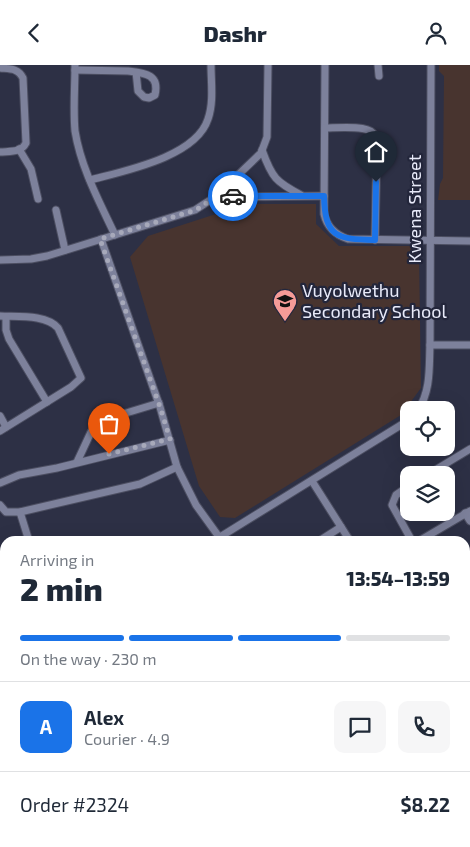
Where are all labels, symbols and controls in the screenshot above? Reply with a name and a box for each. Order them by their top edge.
icon: back [20,19,48,47]
icon: person [422,19,450,47]
text: Dashr [203,20,267,46]
pin [355,131,397,182]
icon: home [362,138,390,166]
street label: Kwena Street [403,154,425,264]
courier [208,171,258,221]
icon: car [219,182,247,210]
place label: Vuyolwethu Secondary School [302,279,447,322]
school or university icon: Vuyolwethu Secondary School [272,288,298,322]
map controls [400,401,455,521]
button: locate [400,401,455,456]
pin [88,403,130,454]
icon: bag [95,410,123,438]
button: layers [400,466,455,521]
text: Arriving in [20,550,94,569]
text: 13:54–13:59 [346,567,450,590]
text: 2 min [20,569,103,607]
text: On the way · 230 m [20,649,157,668]
button: chat [334,701,386,753]
button: phone [398,701,450,753]
text: Alex [84,706,124,729]
text: A [40,715,52,738]
text: Courier · 4.9 [84,729,170,748]
text: Order #2324 [20,793,129,816]
text: $8.22 [400,793,450,816]

